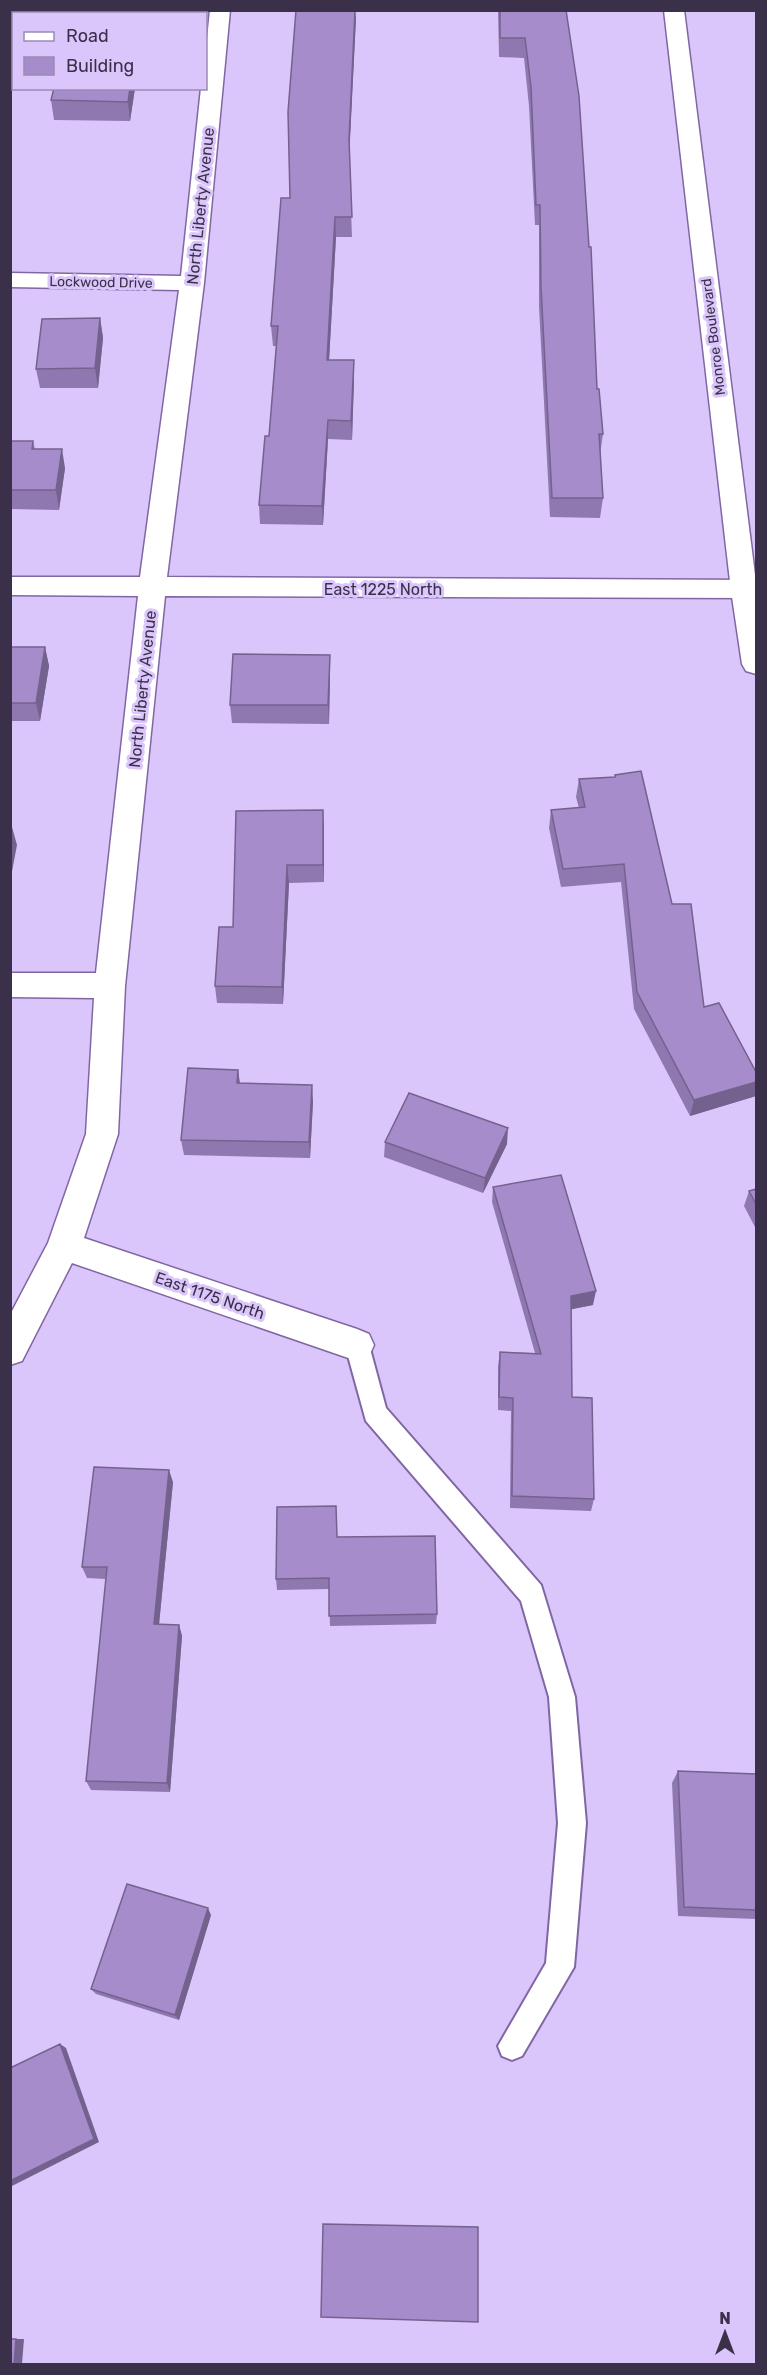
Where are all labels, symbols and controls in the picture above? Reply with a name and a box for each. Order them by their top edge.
legend [12,12,207,90]
text: Road [66,25,109,47]
text: Building [66,55,134,77]
street label: North Liberty Avenue [183,126,218,286]
street label: Lockwood Drive [49,273,153,292]
street label: Monroe Boulevard [698,278,729,396]
street label: East 1225 North [324,580,442,599]
street label: North Liberty Avenue [125,609,160,769]
street label: East 1175 North [153,1268,267,1323]
north arrow [695,2303,755,2363]
text: N [719,2309,731,2328]

